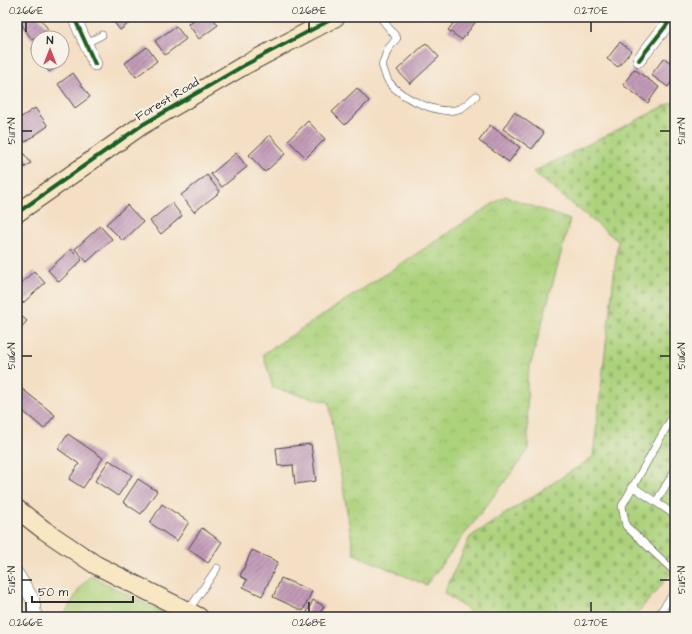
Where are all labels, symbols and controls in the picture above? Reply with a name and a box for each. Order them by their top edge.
text: 0.266°E [9,4,43,18]
text: 0.268°E [292,4,326,18]
text: 0.270°E [574,4,608,18]
north arrow [30,30,70,70]
text: N [47,33,54,48]
street label: Forest Road [132,74,202,125]
text: 51.117°N [5,118,19,144]
text: 51.117°N [675,118,689,144]
text: 51.116°N [5,342,19,370]
text: 51.116°N [675,342,689,370]
text: 51.115°N [5,566,19,594]
text: 51.115°N [675,566,689,594]
scale bar [32,578,133,604]
text: 50 m [38,584,69,601]
text: 0.266°E [9,616,43,630]
text: 0.268°E [292,616,326,630]
text: 0.270°E [574,616,608,630]

